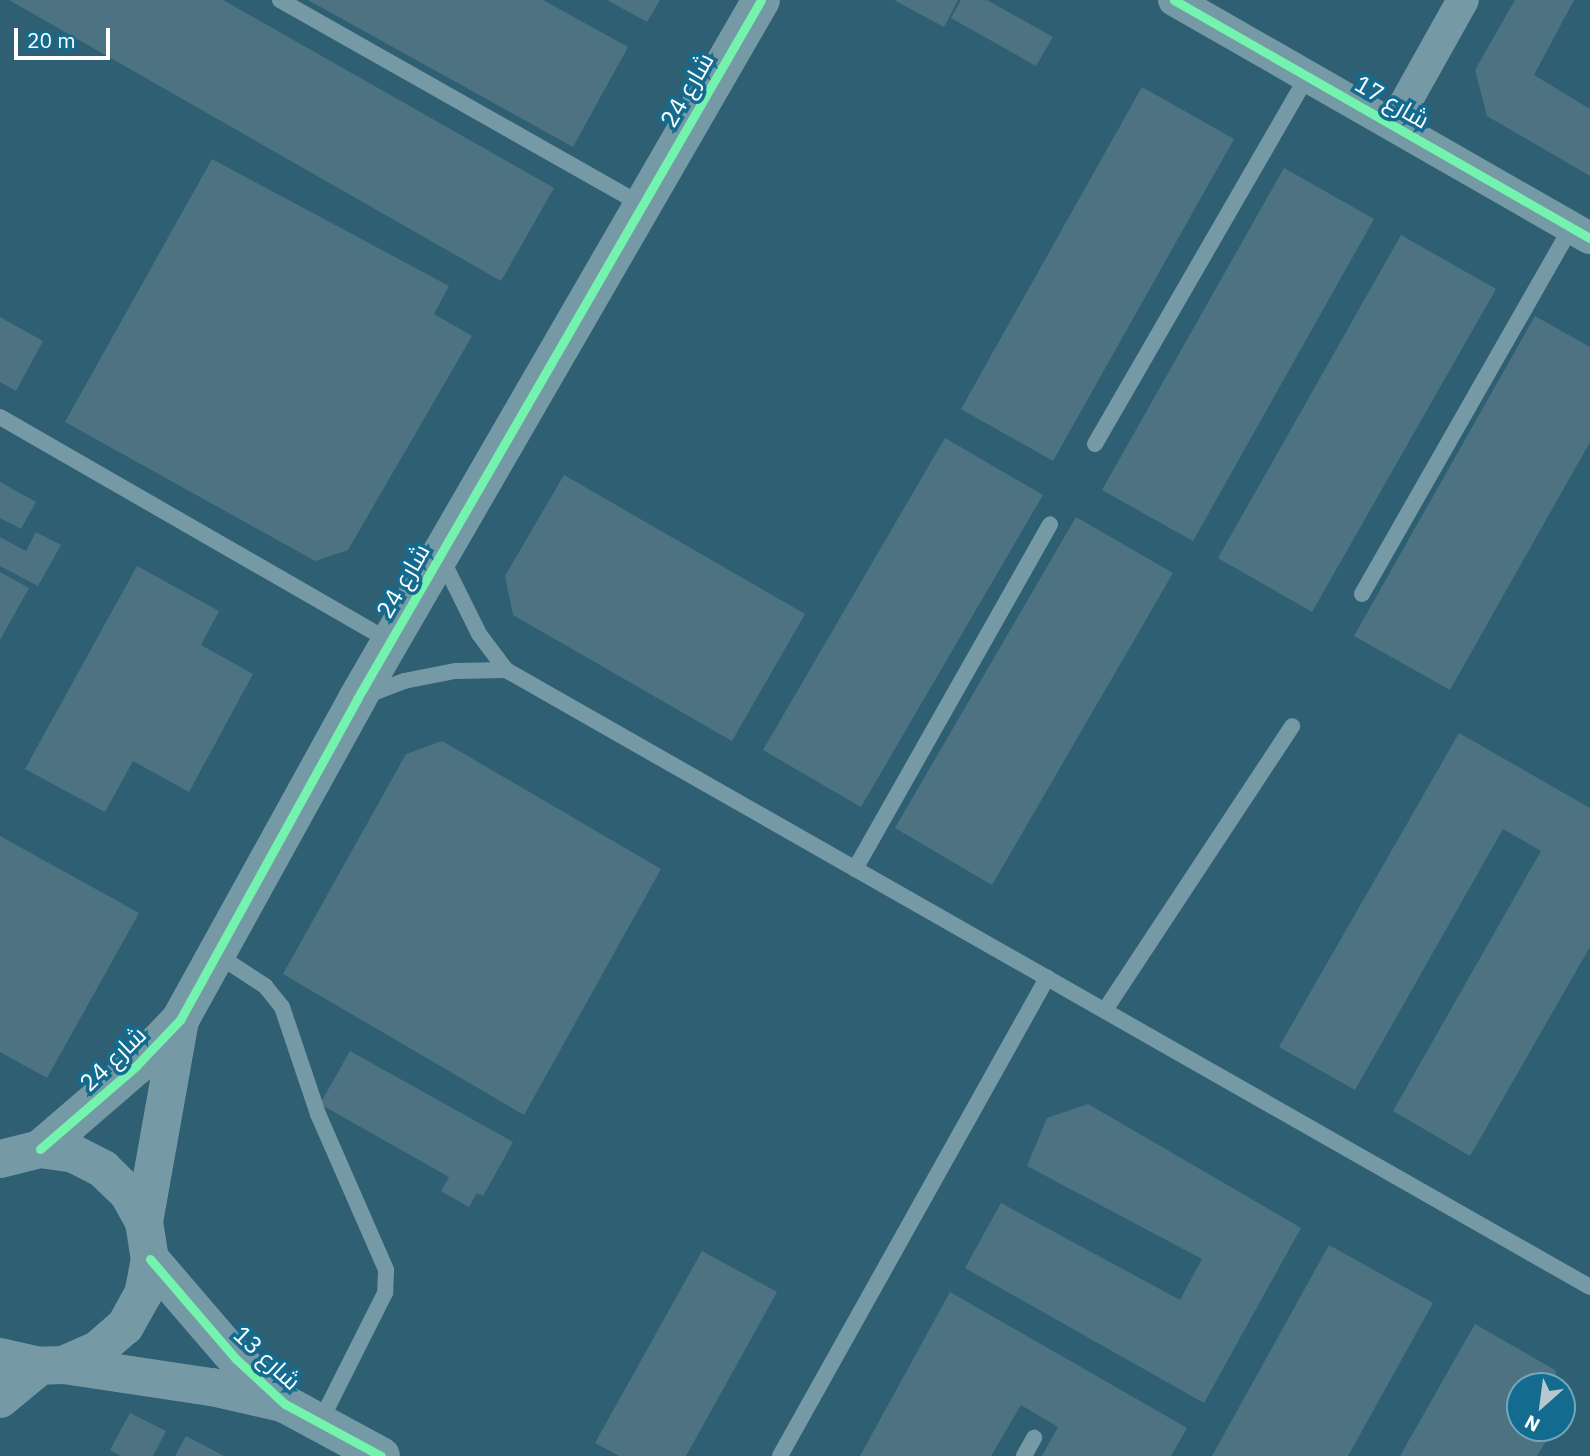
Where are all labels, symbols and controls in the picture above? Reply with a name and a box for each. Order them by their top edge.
scale bar [18,14,114,58]
text: 20 m [27,26,76,54]
street label: شارع 24 [654,48,720,132]
street label: شارع 17 [1350,69,1434,135]
street label: شارع 24 [370,539,436,623]
street label: شارع 24 [74,1021,152,1097]
street label: شارع 13 [228,1320,306,1396]
north arrow [1506,1372,1576,1442]
text: N [1520,1410,1544,1438]

